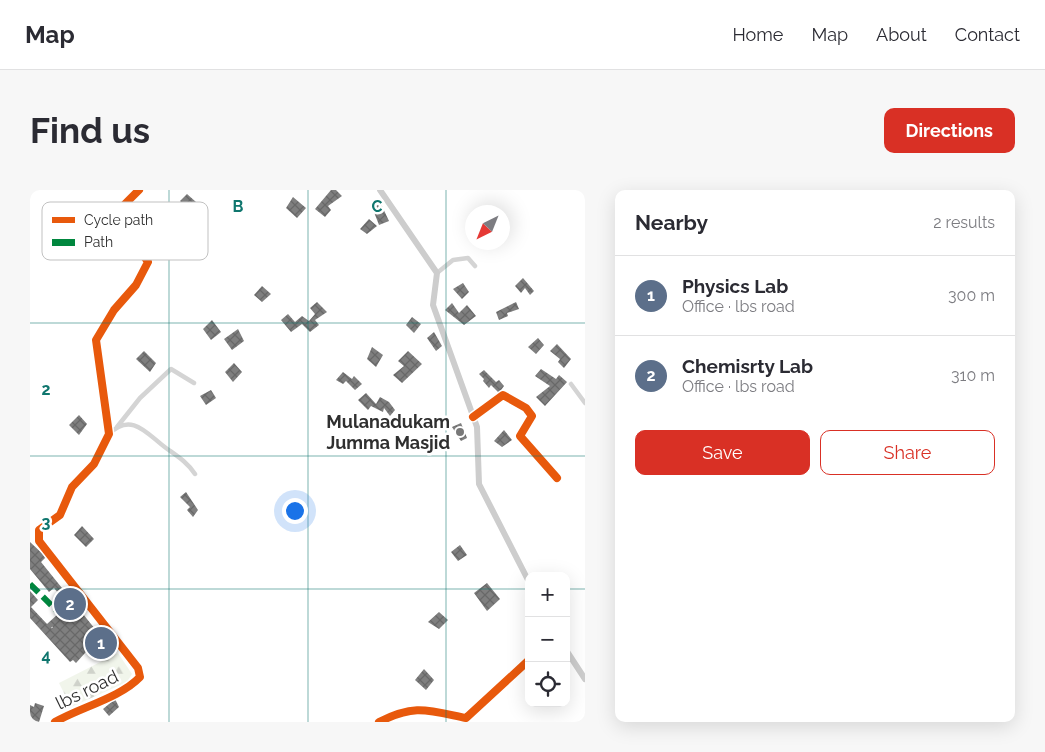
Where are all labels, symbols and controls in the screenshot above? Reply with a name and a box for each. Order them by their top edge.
text: Map [25,20,75,49]
text: Home [732,24,783,45]
text: Map [811,24,848,45]
text: About [876,24,927,45]
text: Contact [955,24,1020,45]
button: Directions [884,108,1015,153]
text: Find us [30,110,150,151]
text: B [233,197,244,216]
text: C [372,197,383,216]
legend [42,202,208,260]
north arrow [465,205,510,250]
text: Nearby [635,210,708,235]
text: Cycle path [84,212,153,228]
text: 2 results [933,213,995,232]
text: Path [84,234,113,250]
text: Physics Lab [682,275,788,297]
text: 1 [647,286,655,305]
text: 300 m [948,286,995,305]
text: Office · lbs road [682,297,795,316]
text: Chemisrty Lab [682,355,813,377]
text: 2 [646,366,656,385]
text: 310 m [951,366,995,385]
text: Office · lbs road [682,377,795,396]
text: 2 [41,380,51,399]
place label: Mulanadukam Jumma Masjid [326,411,450,453]
marker: Mulanadukam Jumma Masjid [454,426,466,438]
button: Save [635,430,810,475]
button: Share [820,430,995,475]
your location [282,498,308,524]
text: 3 [42,513,51,532]
map controls [525,572,570,707]
button: + [525,572,570,617]
pin: 2 [54,585,86,623]
button: − [525,617,570,662]
pin: 1 [85,624,117,662]
text: 4 [41,646,51,665]
button: locate [525,662,570,707]
street label: lbs road [52,665,122,714]

